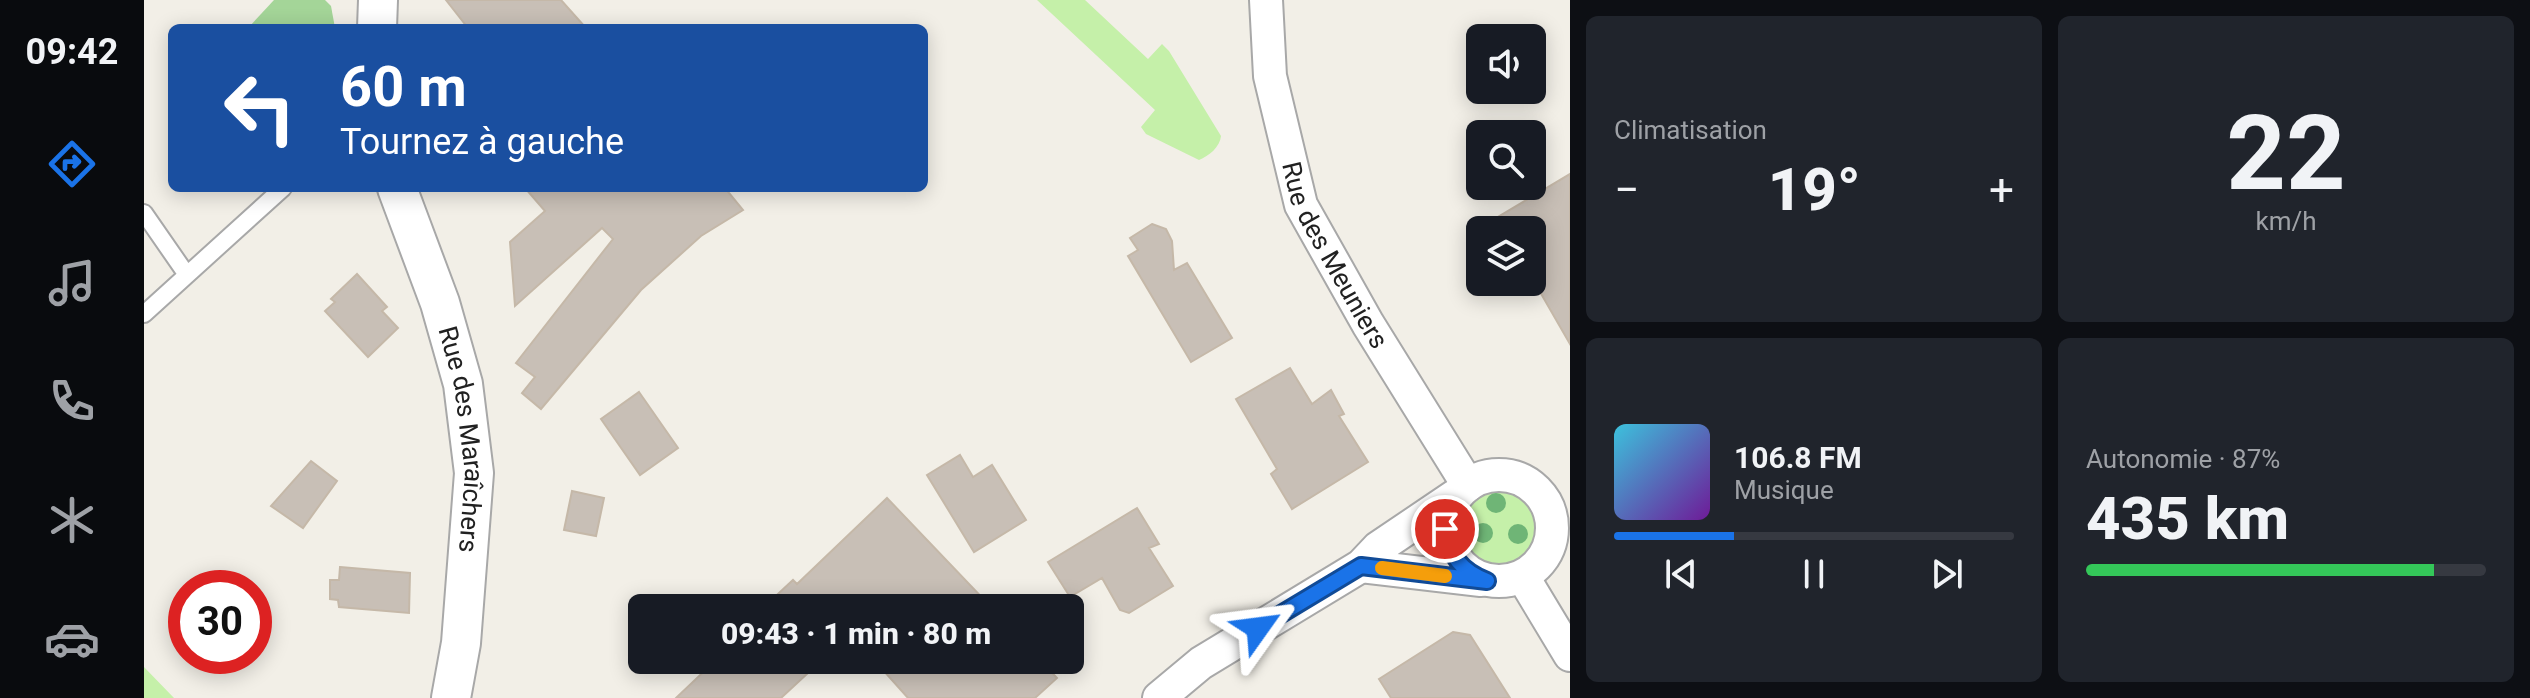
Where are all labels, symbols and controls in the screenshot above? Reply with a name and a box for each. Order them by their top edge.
map controls [1466,24,1546,296]
button: sound [1466,24,1546,104]
text: 09:42 [26,31,118,73]
text: 60 m [340,54,467,120]
icon: left [208,56,312,160]
text: 22 [2226,93,2346,214]
text: Climatisation [1614,115,1767,145]
button: search [1466,120,1546,200]
text: Tournez à gauche [340,121,624,163]
icon: directions [44,136,100,192]
text: 19° [1768,154,1861,225]
street label: Rue des Meuniers [1276,159,1394,354]
text: − [1614,164,1639,216]
text: + [1989,164,2014,216]
text: km/h [2255,206,2317,236]
button: layers [1466,216,1546,296]
icon: music [44,255,100,311]
street label: Rue des Maraîchers [432,323,489,554]
icon: phone [44,373,100,429]
text: 106.8 FM [1734,440,1862,475]
text: Autonomie · 87% [2086,444,2280,474]
text: Musique [1734,475,1834,505]
text: 435 km [2086,483,2289,554]
icon: climate [44,492,100,548]
pin [1411,495,1479,563]
icon: arrive [1423,507,1467,551]
icon: previous [1659,552,1703,596]
icon: pause [1792,552,1836,596]
icon: next [1925,552,1969,596]
speed limit sign: 30 [168,570,272,674]
position arrow [1216,586,1300,670]
icon: car [44,611,100,667]
text: 09:43 · 1 min · 80 m [721,616,991,651]

